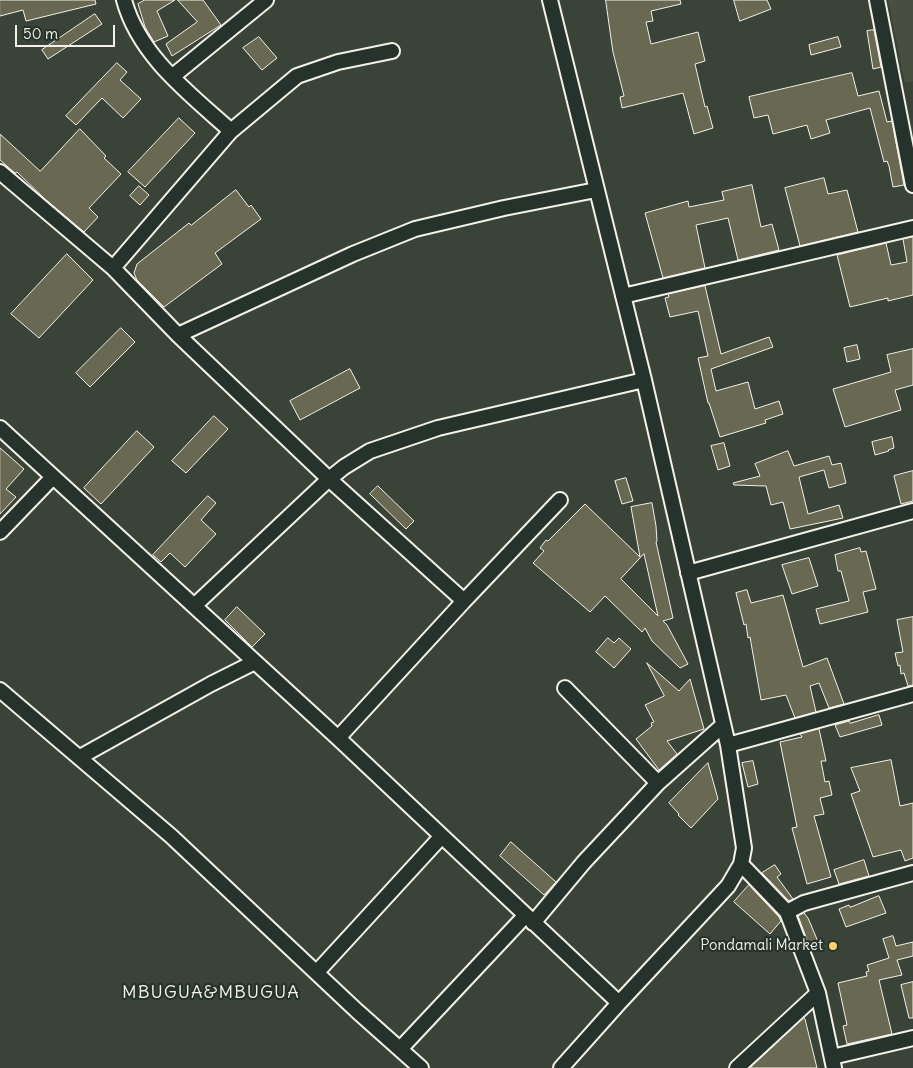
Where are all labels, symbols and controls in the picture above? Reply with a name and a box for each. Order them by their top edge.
scale bar [18,15,118,47]
text: 50 m [23,24,58,43]
place label: Pondamali Market [700,937,823,955]
marker: Pondamali Market [827,940,839,952]
district label: MBUGUA&MBUGUA [120,982,302,1004]

